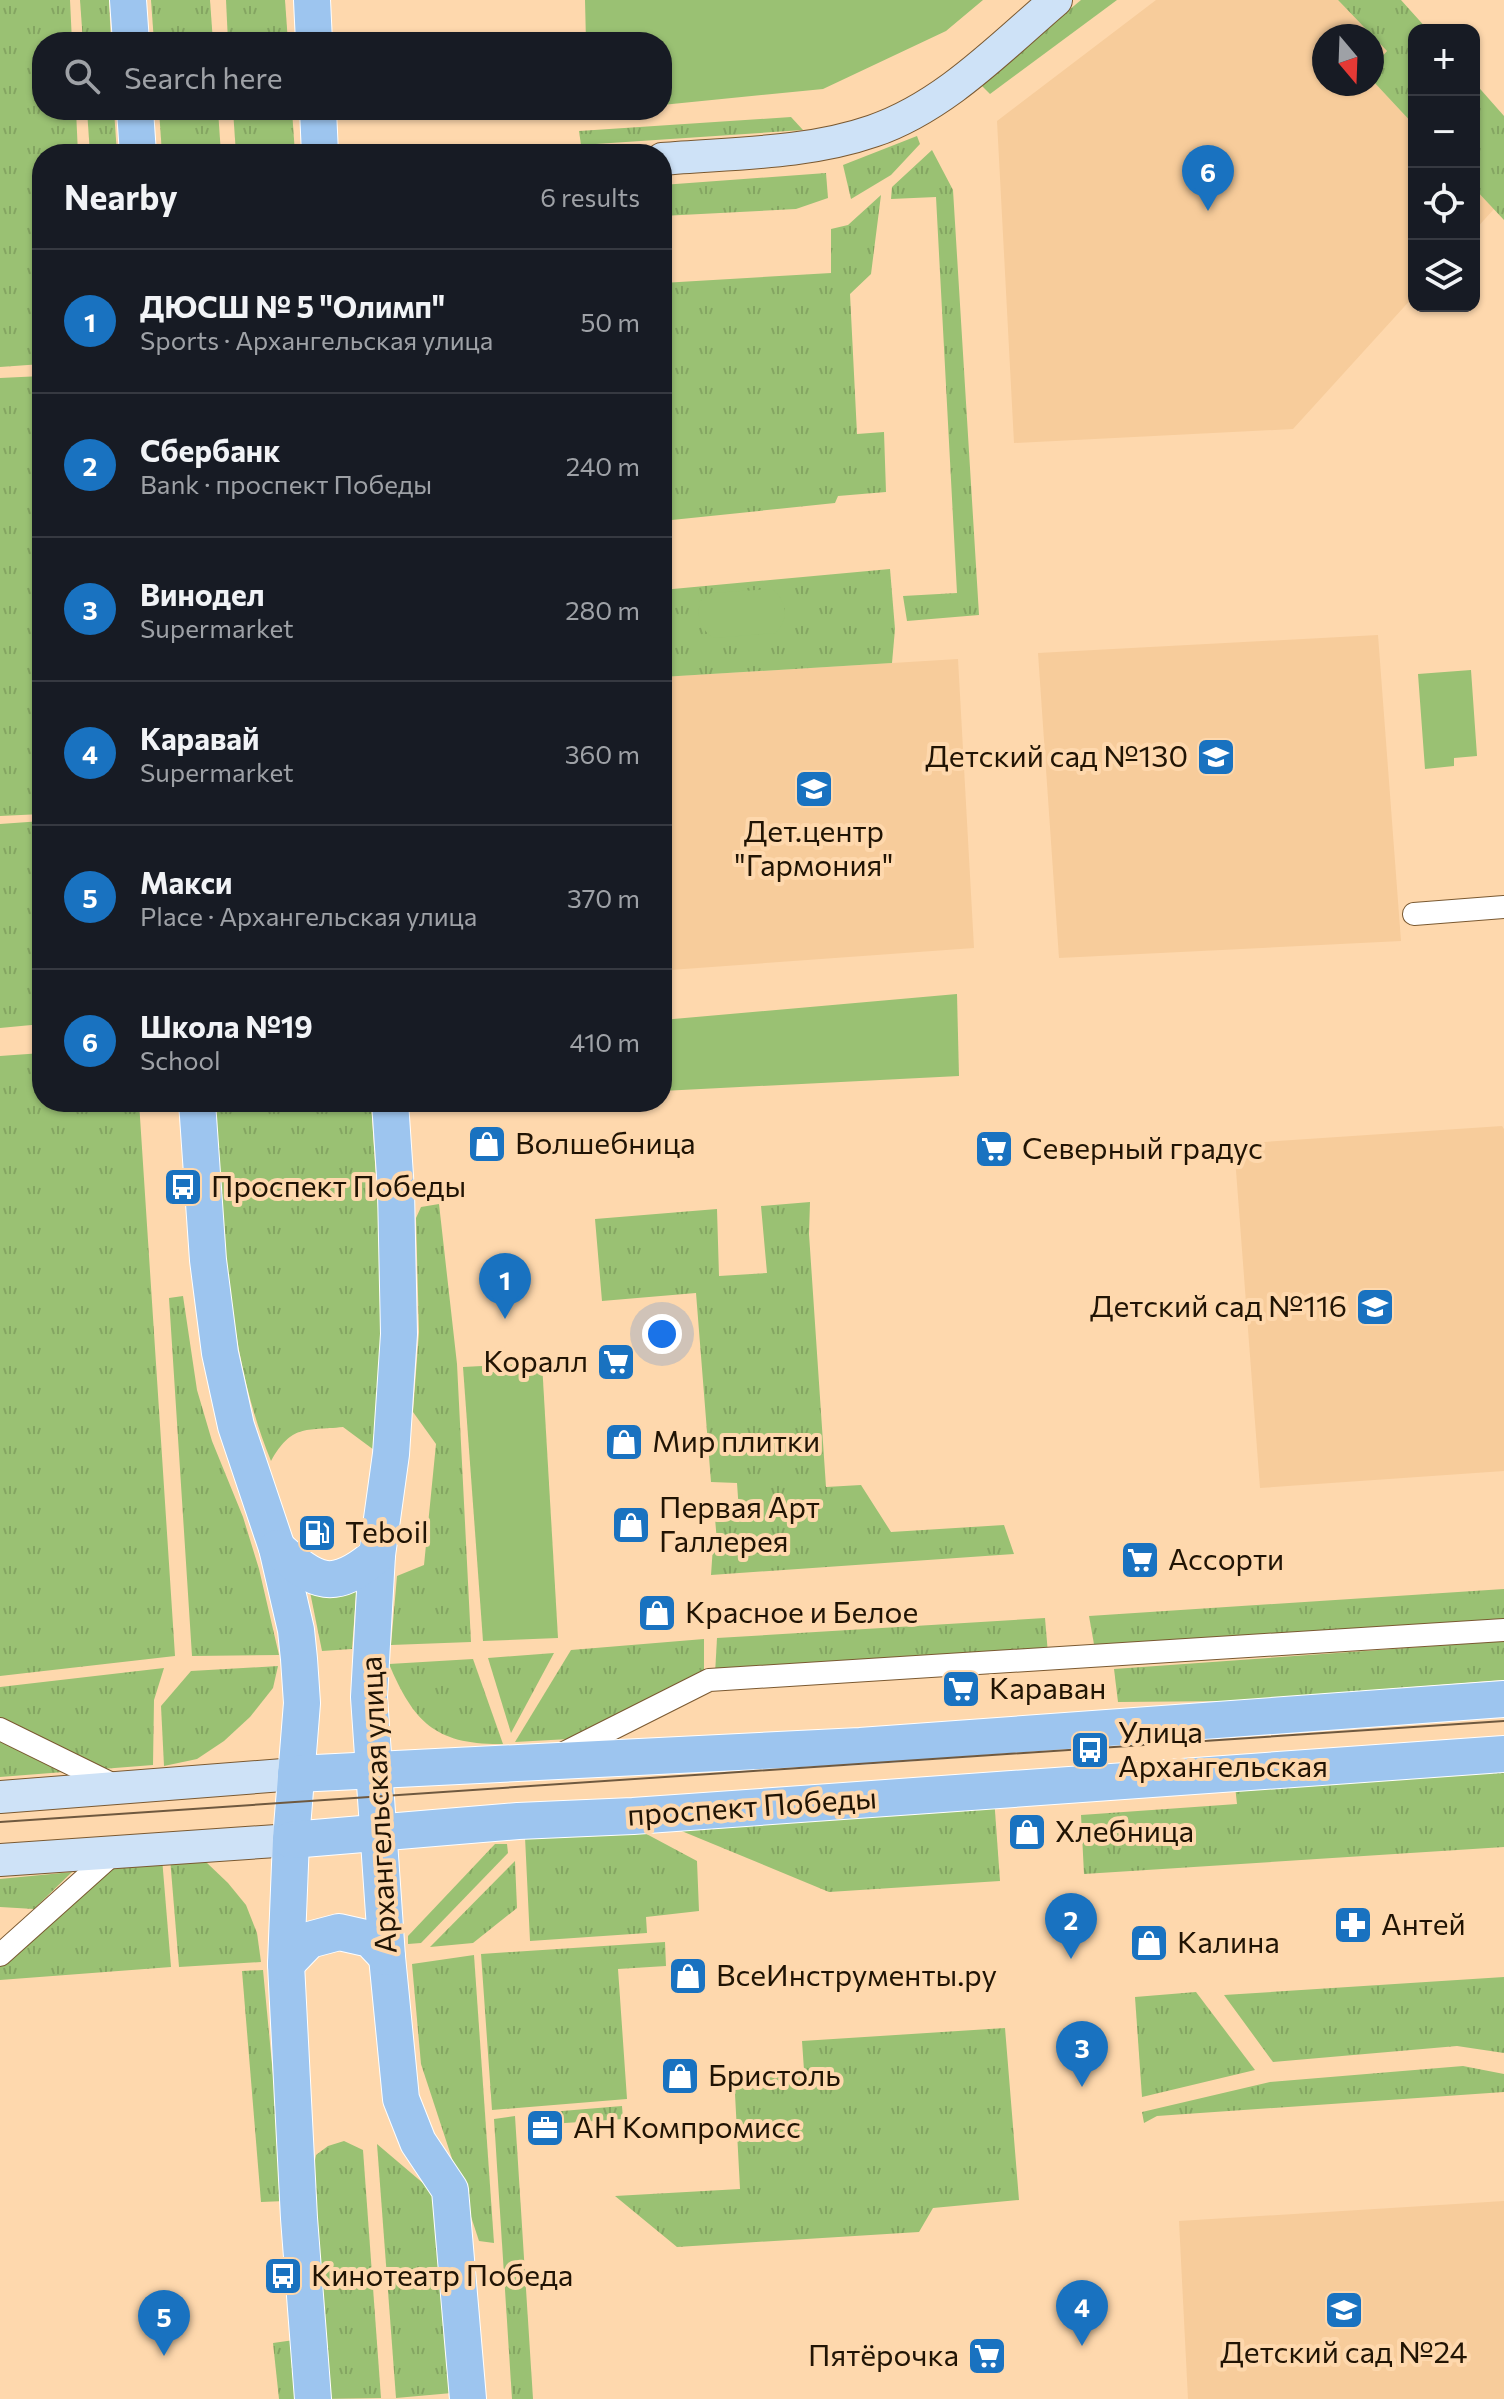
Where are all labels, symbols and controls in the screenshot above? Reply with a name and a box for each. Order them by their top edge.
north arrow [1312,24,1384,96]
map controls [1408,24,1480,312]
button: + [1408,24,1480,96]
search box [32,32,672,120]
icon: search [60,54,104,98]
text: Search here [124,58,283,95]
button: − [1408,96,1480,168]
pin: 6 [1182,145,1234,211]
button: locate [1408,168,1480,240]
text: Nearby [64,175,178,217]
text: 6 results [540,181,640,212]
button: layers [1408,240,1480,312]
text: ДЮСШ № 5 "Олимп" [140,287,445,324]
text: 1 [84,306,96,337]
text: 50 m [580,306,640,337]
text: Sports · Архангельская улица [140,324,493,355]
text: Сбербанк [140,431,280,468]
text: 2 [83,450,97,481]
text: 240 m [566,450,640,481]
text: Bank · проспект Победы [140,468,432,499]
text: Винодел [140,575,265,612]
text: 3 [82,594,98,625]
text: 280 m [565,594,640,625]
text: Supermarket [140,612,294,643]
text: Каравай [140,719,259,756]
place label: Детский сад №130 [925,736,1188,773]
school or university icon: Детский сад №130 [1195,736,1237,778]
text: 4 [82,738,98,769]
text: 360 m [565,738,640,769]
text: Supermarket [140,756,294,787]
school or university icon: Дет.центр "Гармония" [793,768,835,810]
place label: Дет.центр "Гармония" [734,811,894,882]
text: Макси [140,863,233,900]
text: 5 [82,882,98,913]
text: 370 m [567,882,640,913]
text: Place · Архангельская улица [140,900,477,931]
text: Школа №19 [140,1007,313,1044]
text: 6 [82,1026,98,1057]
text: 410 m [569,1026,640,1057]
text: School [140,1044,221,1075]
shop icon: Волшебница [466,1123,508,1165]
place label: Волшебница [515,1123,696,1160]
supermarket icon: Северный градус [973,1128,1015,1170]
place label: Северный градус [1022,1128,1263,1165]
bus stop icon: Проспект Победы [162,1166,204,1208]
place label: Проспект Победы [211,1166,466,1203]
pin: 1 [479,1253,531,1319]
place label: Детский сад №116 [1090,1286,1347,1323]
school or university icon: Детский сад №116 [1354,1286,1396,1328]
your location [642,1314,682,1354]
place label: Коралл [483,1341,588,1378]
supermarket icon: Коралл [595,1341,637,1383]
shop icon: Мир плитки [603,1421,645,1463]
place label: Мир плитки [652,1421,820,1458]
place label: Первая Арт Галлерея [659,1487,820,1558]
shop icon: Первая Арт Галлерея [610,1504,652,1546]
fuel station icon: Teboil [296,1512,338,1554]
place label: Teboil [345,1512,429,1549]
supermarket icon: Ассорти [1119,1539,1161,1581]
place label: Ассорти [1168,1539,1284,1576]
shop icon: Красное и Белое [636,1592,678,1634]
place label: Красное и Белое [685,1592,918,1629]
street label: Архангельская улица [350,1655,403,1955]
supermarket icon: Караван [940,1668,982,1710]
place label: Караван [989,1668,1106,1705]
place label: Улица Архангельская [1118,1712,1328,1783]
bus stop icon: Улица Архангельская [1069,1729,1111,1771]
street label: проспект Победы [626,1777,878,1832]
shop icon: Хлебница [1006,1811,1048,1853]
place label: Хлебница [1055,1811,1194,1848]
pin: 2 [1045,1893,1097,1959]
pharmacy icon: Антей [1332,1904,1374,1946]
place label: Антей [1381,1904,1466,1941]
shop icon: Калина [1128,1922,1170,1964]
place label: Калина [1177,1922,1280,1959]
shop icon: ВсеИнструменты.ру [667,1955,709,1997]
place label: ВсеИнструменты.ру [716,1955,997,1992]
pin: 3 [1056,2021,1108,2087]
shop icon: Бристоль [659,2055,701,2097]
place label: Бристоль [708,2055,841,2092]
office icon: АН Компромисс [524,2107,566,2149]
place label: АН Компромисс [573,2107,801,2144]
bus stop icon: Кинотеатр Победа [262,2255,304,2297]
place label: Кинотеатр Победа [311,2255,573,2292]
pin: 4 [1056,2280,1108,2346]
school or university icon: Детский сад №24 [1323,2289,1365,2331]
pin: 5 [138,2290,190,2356]
place label: Детский сад №24 [1220,2332,1468,2369]
place label: Пятёрочка [808,2335,959,2372]
supermarket icon: Пятёрочка [966,2335,1008,2377]

